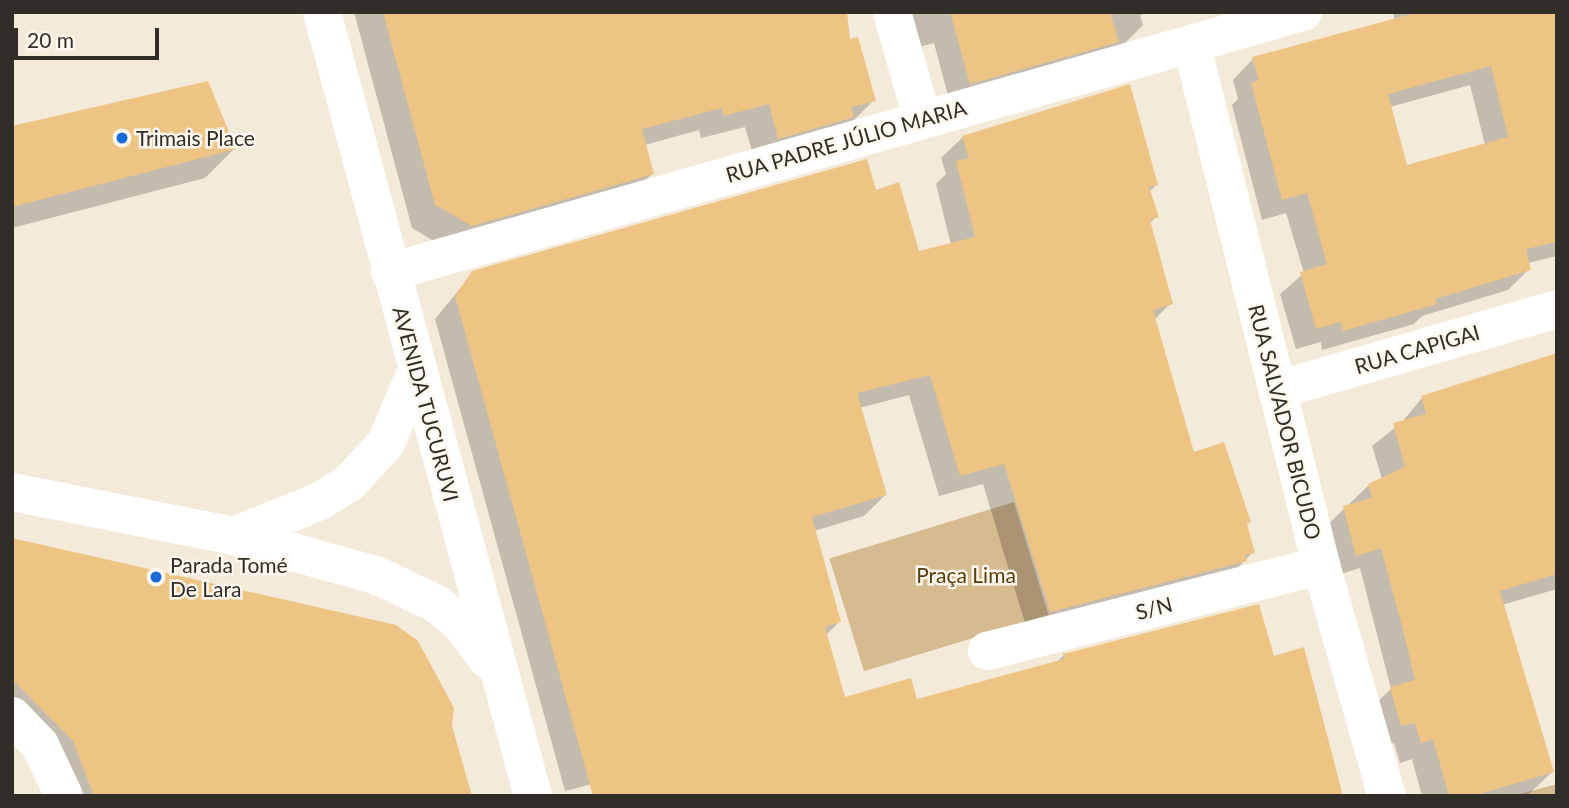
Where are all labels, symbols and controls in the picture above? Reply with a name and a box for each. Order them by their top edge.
scale bar [18,14,163,58]
text: 20 m [27,27,74,52]
street label: RUA PADRE JÚLIO MARIA [722,94,970,188]
place label: Trimais Place [136,125,255,151]
marker: Trimais Place [114,130,130,146]
street label: RUA SALVADOR BICUDO [1243,301,1327,543]
street label: AVENIDA TUCURUVI [388,303,464,505]
street label: RUA CAPIGAI [1351,319,1483,379]
place label: Parada Tomé De Lara [170,552,288,602]
park label: Praça Lima [916,562,1016,588]
marker: Parada Tomé De Lara [148,569,164,585]
street label: S/N [1133,591,1175,625]

